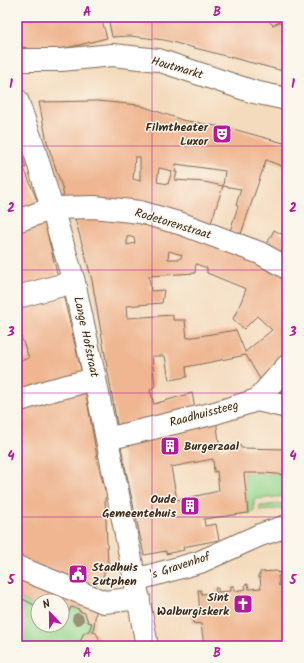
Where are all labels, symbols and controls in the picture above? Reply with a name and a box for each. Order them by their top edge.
text: A [83,2,91,23]
text: B [213,2,221,23]
street label: Houtmarkt [149,52,206,85]
text: 1 [9,74,13,95]
text: 1 [291,74,295,95]
place label: Filmtheater Luxor [146,118,209,151]
theatre icon: Filmtheater Luxor [211,123,233,145]
text: 2 [7,198,15,219]
text: 2 [289,198,297,219]
street label: Rodetorenstraat [132,203,214,245]
street label: Lange Hofstraat [68,295,104,379]
text: 3 [6,322,15,343]
text: 3 [288,322,297,343]
street label: Raadhuissteeg [167,396,241,432]
building icon: Burgerzaal [159,435,181,457]
place label: Burgerzaal [184,437,240,456]
text: 4 [7,446,15,467]
text: 4 [289,446,297,467]
place label: Oude Gemeentehuis [102,490,176,523]
building icon: Oude Gemeentehuis [179,495,201,517]
street label: 's Gravenhof [148,547,214,585]
place label: Stadhuis Zutphen [92,558,138,591]
public building icon: Stadhuis Zutphen [67,563,89,585]
text: 5 [7,570,16,591]
text: 5 [289,570,298,591]
place label: Sint Walburgiskerk [157,588,230,621]
north arrow [30,593,70,633]
church icon: Sint Walburgiskerk [232,593,254,615]
text: N [40,595,53,614]
text: A [83,643,91,663]
text: B [213,643,221,663]

